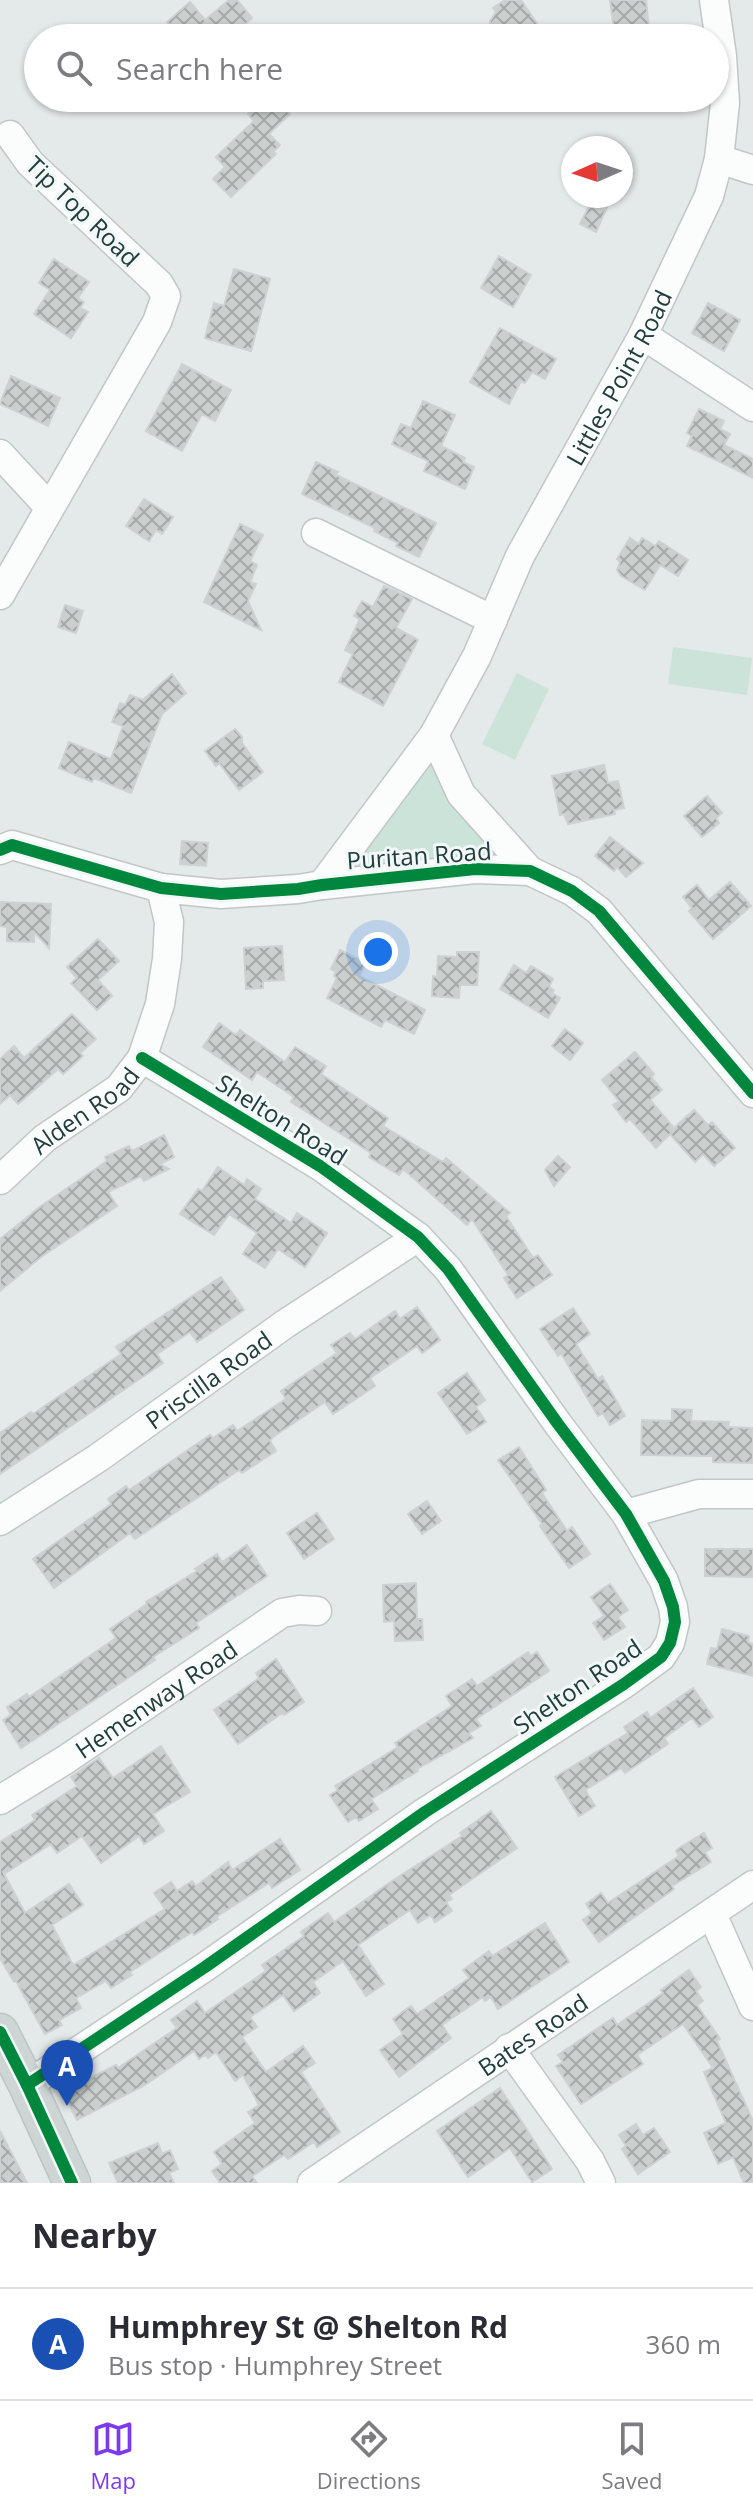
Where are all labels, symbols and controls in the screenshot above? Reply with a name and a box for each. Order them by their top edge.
search box [24,24,729,112]
icon: search [52,46,96,90]
text: Search here [116,48,283,89]
north arrow [561,136,633,208]
street label: Tip Top Road [19,148,147,274]
street label: Littles Point Road [557,284,679,471]
street label: Puritan Road [345,833,493,877]
your location [358,932,398,972]
street label: Alden Road [22,1060,146,1161]
street label: Shelton Road [210,1066,354,1172]
street label: Priscilla Road [138,1322,278,1436]
street label: Shelton Road [506,1631,648,1741]
street label: Hemenway Road [68,1632,243,1765]
street label: Bates Road [471,1985,594,2083]
pin: A [41,2040,93,2106]
text: Nearby [32,2212,157,2258]
text: Humphrey St @ Shelton Rd [108,2306,508,2347]
text: A [49,2326,67,2362]
text: 360 m [646,2326,721,2362]
text: Bus stop · Humphrey Street [108,2347,442,2383]
tab: Map [90,2417,136,2495]
tab: Directions [317,2417,421,2495]
tab: Saved [601,2417,663,2495]

